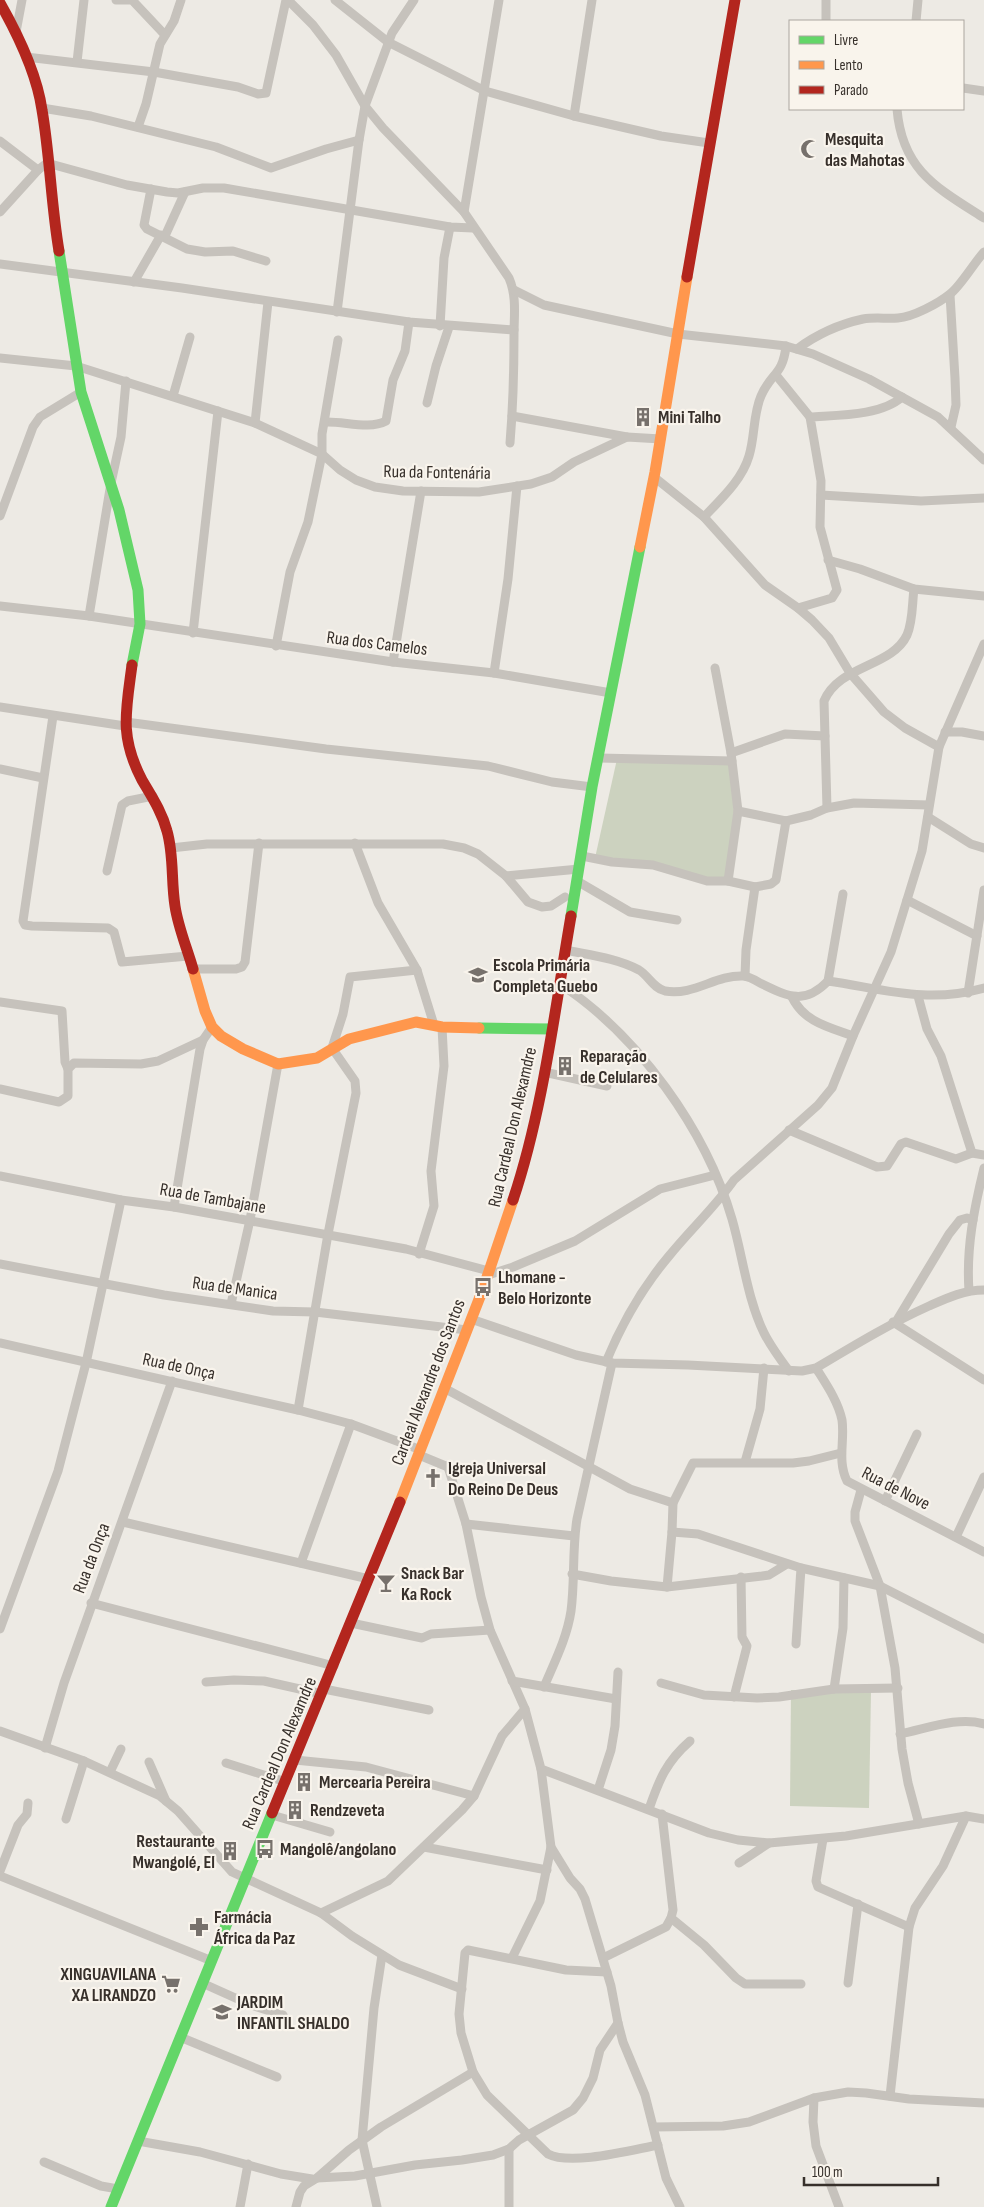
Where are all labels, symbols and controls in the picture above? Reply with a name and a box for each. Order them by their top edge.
legend [789,20,964,110]
text: Livre [834,31,858,50]
text: Lento [834,56,863,75]
text: Parado [834,81,868,100]
place label: Mesquita das Mahotas [825,129,905,171]
mosque icon: Mesquita das Mahotas [799,138,821,160]
building icon: Mini Talho [632,406,654,428]
place label: Mini Talho [658,407,721,428]
street label: Rua da Fontenária [383,461,491,484]
street label: Rua dos Camelos [325,627,429,660]
place label: Escola Primária Completa Guebo [493,955,598,997]
school or university icon: Escola Primária Completa Guebo [467,964,489,986]
street label: Rua Cardeal Don Alexamdre [484,1045,541,1209]
place label: Reparação de Celulares [580,1046,658,1088]
building icon: Reparação de Celulares [554,1055,576,1077]
street label: Rua de Tambajane [158,1179,268,1218]
place label: Lhomane - Belo Horizonte [498,1267,591,1309]
street label: Rua de Manica [191,1272,279,1305]
bus stop icon: Lhomane - Belo Horizonte [472,1276,494,1298]
street label: Cardeal Alexandre dos Santos [387,1296,470,1468]
street label: Rua de Onça [141,1349,217,1384]
place label: Igreja Universal Do Reino De Deus [448,1458,558,1500]
street label: Rua de Nove [858,1462,933,1515]
church icon: Igreja Universal Do Reino De Deus [422,1467,444,1489]
street label: Rua da Onça [69,1520,114,1596]
place label: Snack Bar Ka Rock [401,1563,465,1605]
bar icon: Snack Bar Ka Rock [375,1572,397,1594]
street label: Rua Cardeal Don Alexamdre [238,1674,321,1833]
building icon: Mercearia Pereira [293,1771,315,1793]
place label: Mercearia Pereira [319,1772,431,1793]
building icon: Rendzeveta [284,1799,306,1821]
place label: Rendzeveta [310,1800,385,1821]
place label: Restaurante Mwangolé, El [132,1831,215,1873]
bus stop icon: Mangolê/angolano [254,1838,276,1860]
place label: Mangolê/angolano [280,1839,396,1860]
building icon: Restaurante Mwangolé, El [219,1840,241,1862]
place label: Farmácia África da Paz [213,1907,295,1949]
pharmacy icon: Farmácia África da Paz [188,1916,210,1938]
place label: XINGUAVILANA XA LIRANDZO [60,1964,156,2006]
supermarket icon: XINGUAVILANA XA LIRANDZO [160,1973,182,1995]
place label: JARDIM INFANTIL SHALDO [236,1992,350,2034]
school or university icon: JARDIM INFANTIL SHALDO [211,2001,233,2023]
scale bar [804,2154,938,2186]
text: 100 m [812,2163,843,2182]

